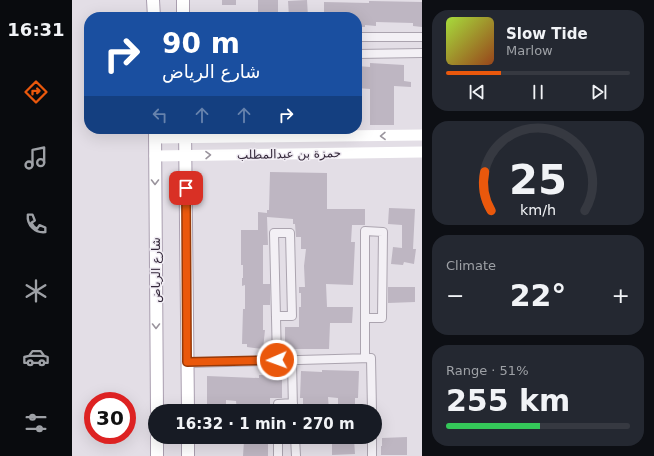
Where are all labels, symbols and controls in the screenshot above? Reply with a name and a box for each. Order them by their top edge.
text: 16:31 [7,19,65,40]
text: Slow Tide [506,25,588,43]
text: 90 m [162,27,240,60]
icon: right [96,28,148,80]
text: Marlow [506,43,553,58]
text: شارع الرياض [162,61,260,82]
icon: directions [22,78,50,106]
icon: previous [466,81,488,103]
icon: pause [527,81,549,103]
icon: next [588,81,610,103]
icon: left [149,104,171,126]
icon: ahead [191,104,213,126]
icon: ahead [233,104,255,126]
icon: right [275,104,297,126]
one-way arrow [380,131,386,140]
icon: music [22,144,50,172]
street label: حمزة بن عبدالمطلب [237,146,341,163]
one-way arrow [205,151,211,160]
text: 25 [509,154,567,203]
pin [169,171,203,205]
icon: arrive [175,177,197,199]
one-way arrow [151,179,160,185]
text: km/h [520,201,556,217]
icon: phone [22,210,50,238]
street label: شارع الرياض [149,237,164,303]
text: Climate [446,258,496,273]
icon: climate [22,277,50,305]
text: 22° [510,278,566,313]
text: − [446,283,464,308]
text: + [612,283,630,308]
one-way arrow [152,323,160,329]
position arrow [256,339,298,381]
icon: car [22,343,50,371]
text: Range · 51% [446,363,529,378]
text: 255 km [446,383,570,418]
speed limit sign: 30 [84,392,136,444]
icon: filters [22,409,50,437]
text: 16:32 · 1 min · 270 m [175,415,355,433]

